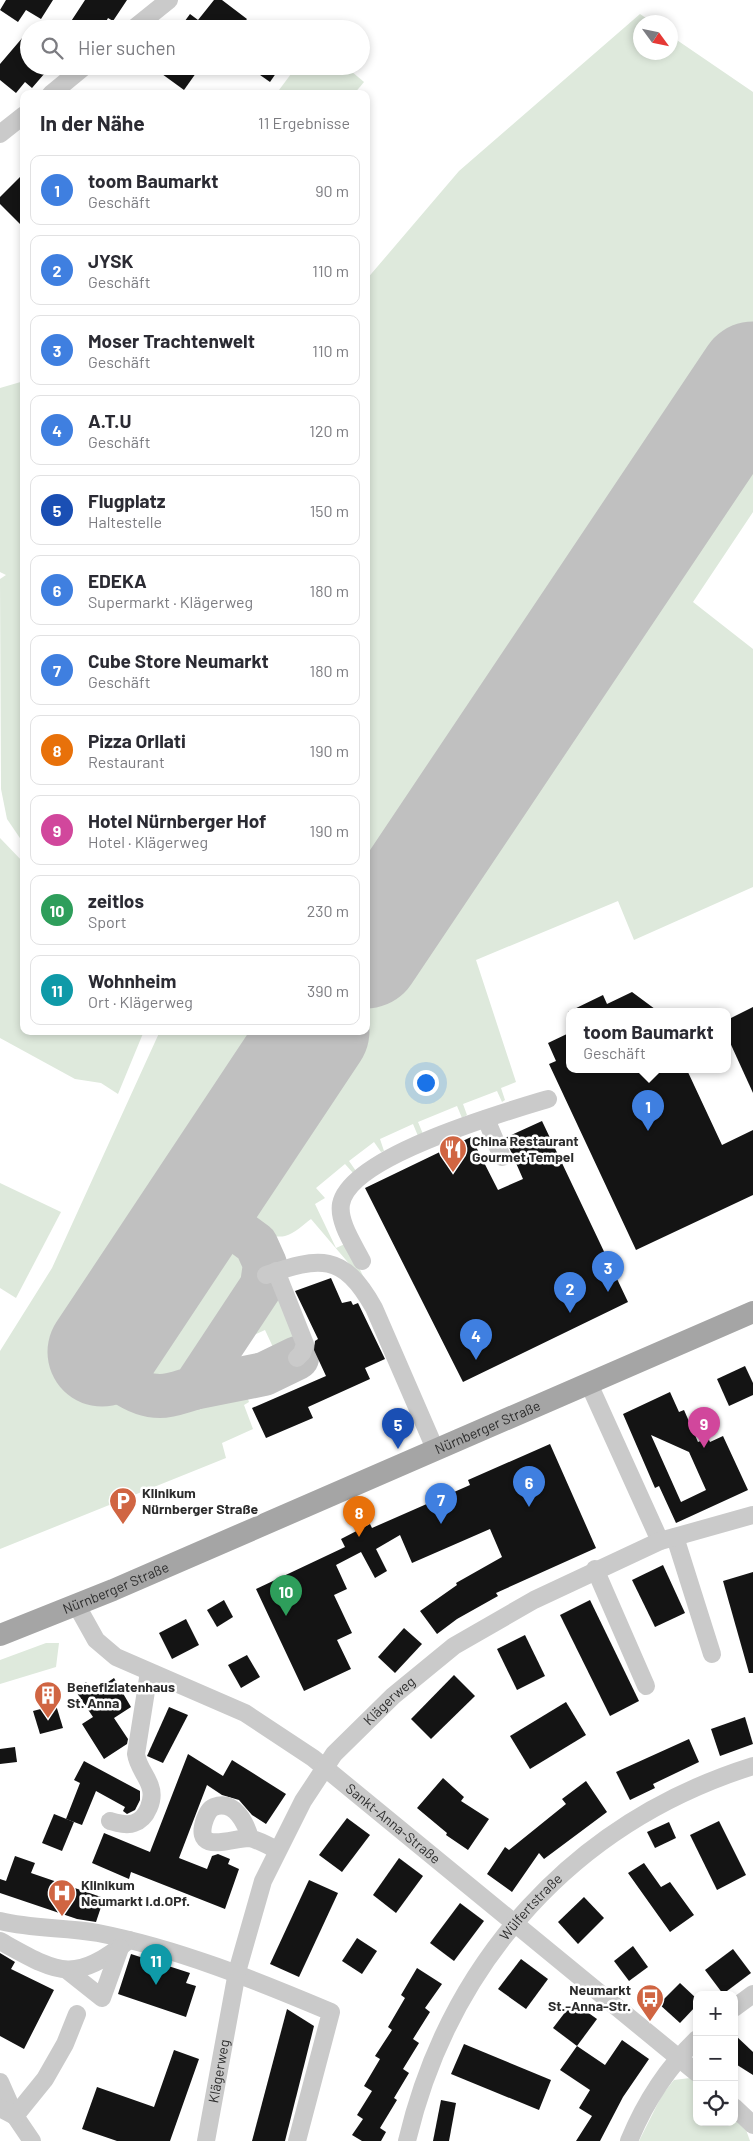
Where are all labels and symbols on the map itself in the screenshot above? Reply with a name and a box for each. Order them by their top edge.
north arrow [633,15,678,60]
your location [413,1070,439,1096]
pin: 1 [632,1090,664,1131]
place label: China Restaurant Gourmet Tempel [472,1132,579,1165]
restaurant icon: China Restaurant Gourmet Tempel [438,1134,468,1173]
pin: 3 [592,1251,624,1292]
pin: 2 [554,1272,586,1313]
pin: 4 [460,1319,492,1360]
street label: Nürnberger Straße [432,1396,543,1457]
pin: 9 [688,1407,720,1448]
pin: 5 [382,1408,414,1449]
pin: 6 [513,1466,545,1507]
pin: 7 [425,1483,457,1524]
place label: Klinikum Nürnberger Straße [142,1484,258,1517]
parking icon: Klinikum Nürnberger Straße [108,1486,138,1525]
pin: 8 [343,1496,375,1537]
street label: Nürnberger Straße [60,1558,171,1617]
pin: 10 [270,1575,302,1616]
street label: Klägerweg [360,1672,418,1728]
place label: Benefiziatenhaus St. Anna [67,1678,175,1711]
building icon: Benefiziatenhaus St. Anna [33,1680,63,1719]
street label: Sankt-Anna-Straße [343,1780,444,1867]
street label: Wülfertstraße [496,1870,565,1943]
place label: Klinikum Neumarkt i.d.OPf. [81,1876,190,1909]
hospital icon: Klinikum Neumarkt i.d.OPf. [47,1878,77,1917]
pin: 11 [140,1944,172,1985]
place label: Neumarkt St.-Anna-Str. [548,1981,631,2014]
bus stop icon: Neumarkt St.-Anna-Str. [635,1983,665,2022]
street label: Klägerweg [204,2038,232,2104]

